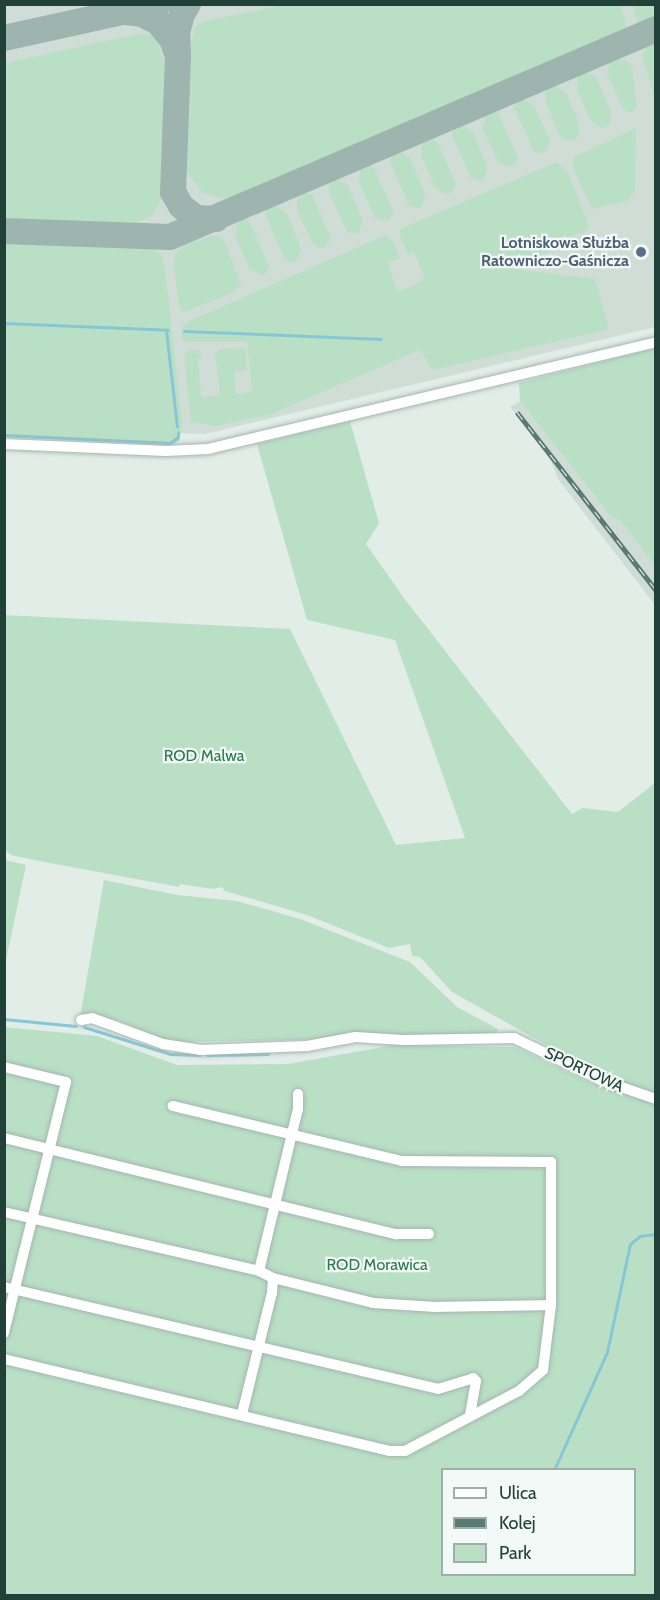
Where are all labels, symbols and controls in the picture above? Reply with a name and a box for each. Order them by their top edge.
place label: Lotniskowa Służba Ratowniczo-Gaśnicza [481,233,629,271]
marker: Lotniskowa Służba Ratowniczo-Gaśnicza [634,245,648,259]
park label: ROD Malwa [164,746,244,766]
street label: SPORTOWA [541,1043,627,1097]
park label: ROD Morawica [326,1255,428,1275]
legend [441,1468,636,1576]
text: Ulica [499,1482,537,1504]
text: Kolej [499,1512,536,1534]
text: Park [499,1542,531,1564]

